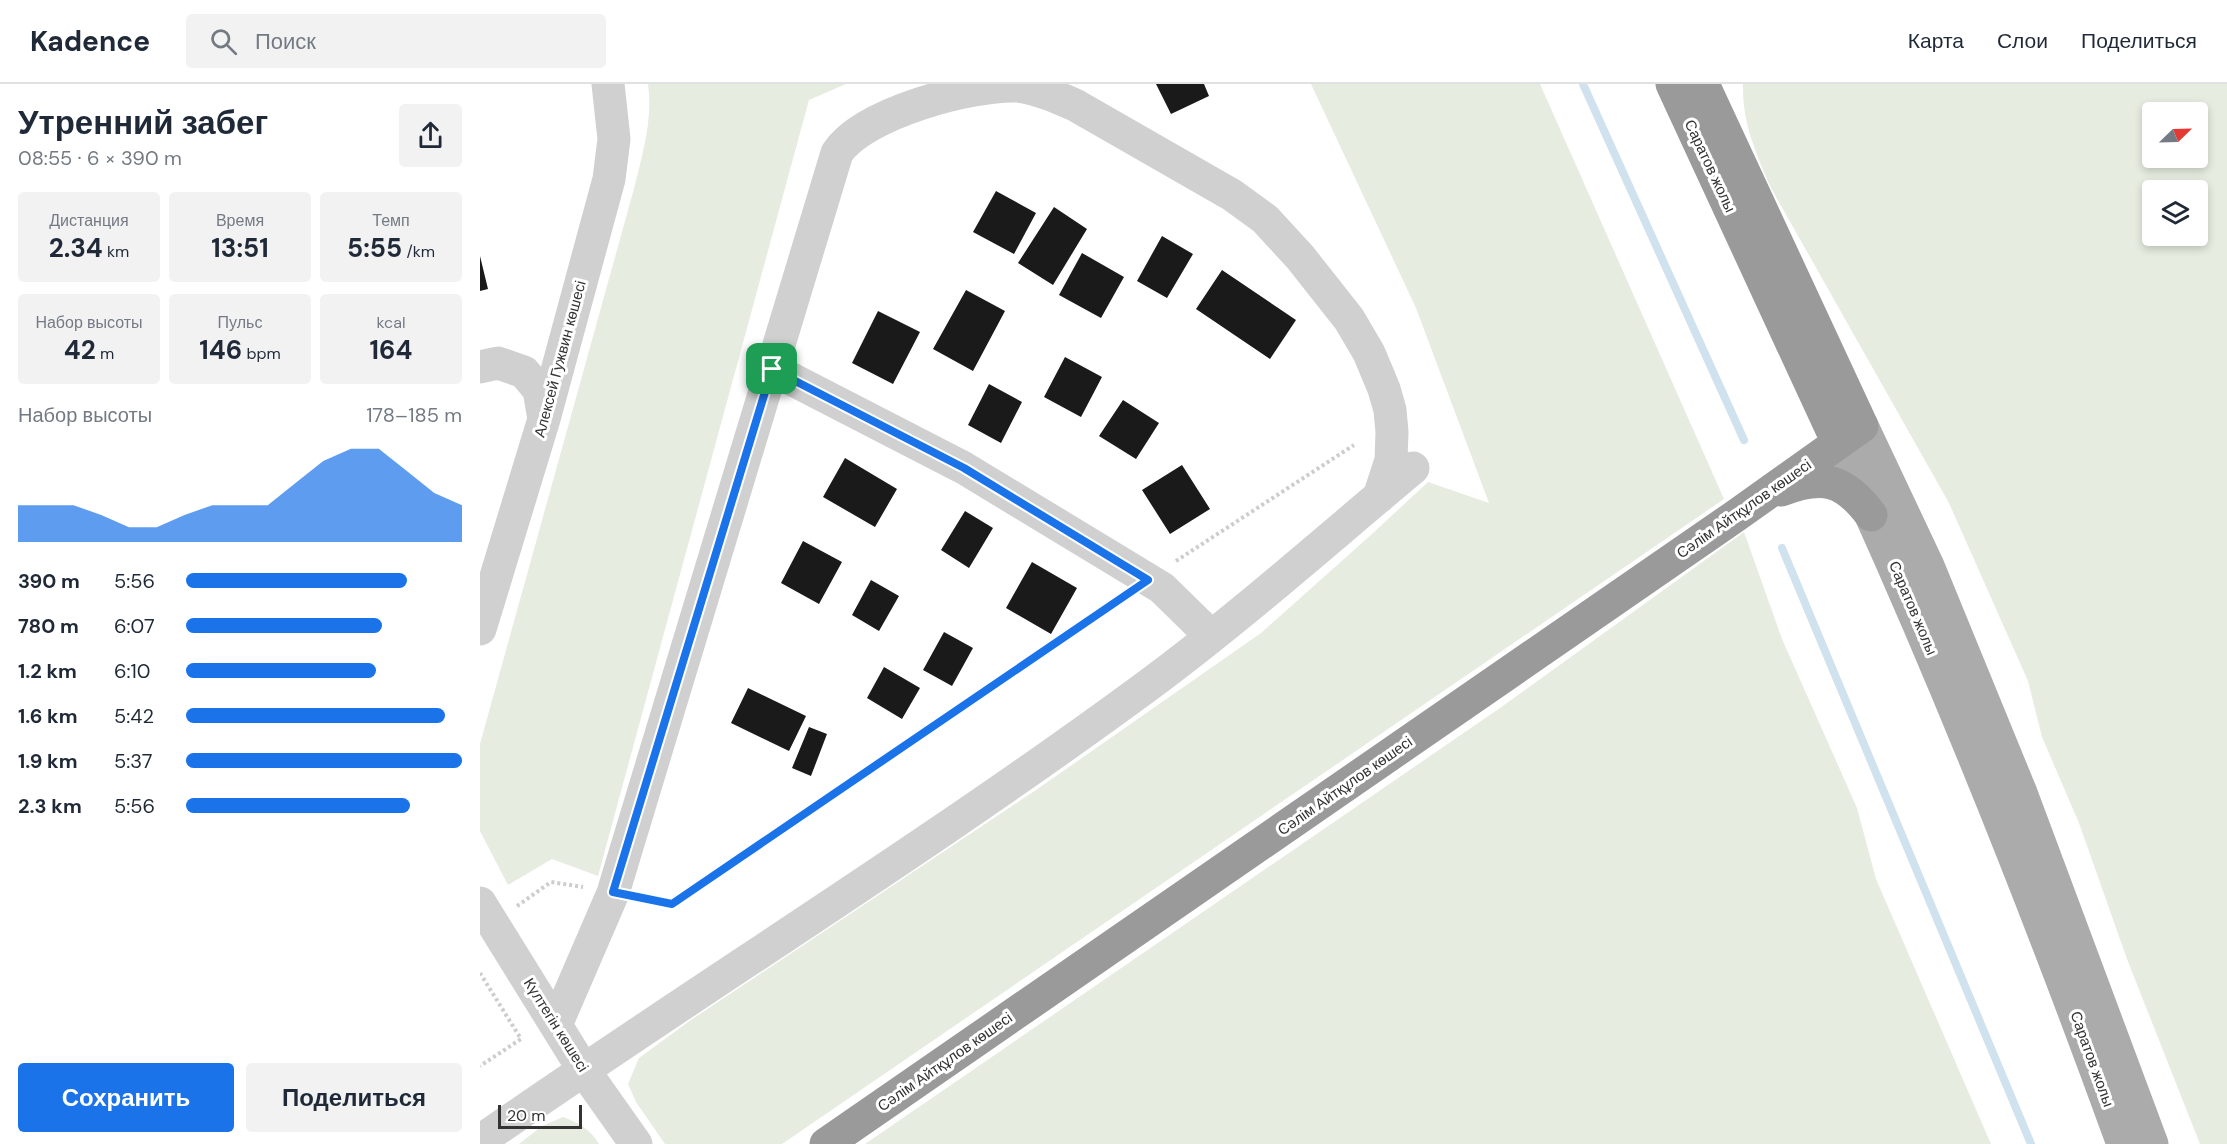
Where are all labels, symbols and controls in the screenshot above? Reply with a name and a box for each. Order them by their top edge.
search box [186,14,606,68]
text: Kadence [30,23,150,60]
icon: search [207,25,240,58]
text: Поиск [255,27,316,56]
text: Карта [1908,27,1964,55]
text: Слои [1997,27,2048,55]
text: Поделиться [2081,27,2197,55]
text: Утренний забег [18,101,268,144]
north arrow [2142,102,2208,168]
map controls [2142,102,2208,246]
button: share [399,104,462,167]
street label: Саратов жолы [1680,116,1740,216]
text: 08:55 · 6 × 390 m [18,145,182,171]
button: layers [2142,180,2208,246]
text: Дистанция [49,210,129,231]
text: Время [216,210,264,231]
text: Темп [372,210,410,231]
text: 2.34 [49,231,103,265]
text: 13:51 [211,231,269,265]
text: 5:55 [347,231,402,265]
text: km [103,241,129,262]
text: /km [402,241,435,262]
street label: Алексей Гужвин көшесі [529,278,591,440]
text: Набор высоты [35,312,143,333]
text: Пульс [218,312,262,333]
text: kcal [377,312,405,333]
text: 42 [64,333,96,367]
text: 146 [199,333,242,367]
text: 164 [370,333,412,367]
text: m [96,343,114,364]
text: bpm [242,343,281,364]
pin [746,343,797,394]
icon: arrive [755,352,788,385]
text: Набор высоты [18,402,152,428]
text: 178–185 m [366,402,462,428]
street label: Сәлім Айтқұлов көшесі [1673,455,1815,563]
street label: Саратов жолы [1884,558,1942,658]
text: 390 m [18,568,80,594]
text: 5:56 [114,568,155,594]
text: 780 m [18,613,79,639]
text: 6:07 [114,613,155,639]
text: 1.2 km [18,658,77,684]
text: 6:10 [114,658,151,684]
text: 1.6 km [18,703,77,729]
text: 5:42 [114,703,154,729]
street label: Сәлім Айтқұлов көшесі [1274,732,1416,840]
text: 1.9 km [18,748,78,774]
text: 5:37 [114,748,152,774]
text: 2.3 km [18,793,82,819]
text: 5:56 [114,793,155,819]
street label: Күлтегін көшесі [519,974,593,1076]
street label: Сәлім Айтқұлов көшесі [874,1008,1016,1116]
street label: Саратов жолы [2065,1008,2119,1110]
button: Сохранить [18,1063,234,1132]
button: Поделиться [246,1063,462,1132]
scale bar [498,1102,582,1130]
text: 20 m [507,1105,546,1126]

